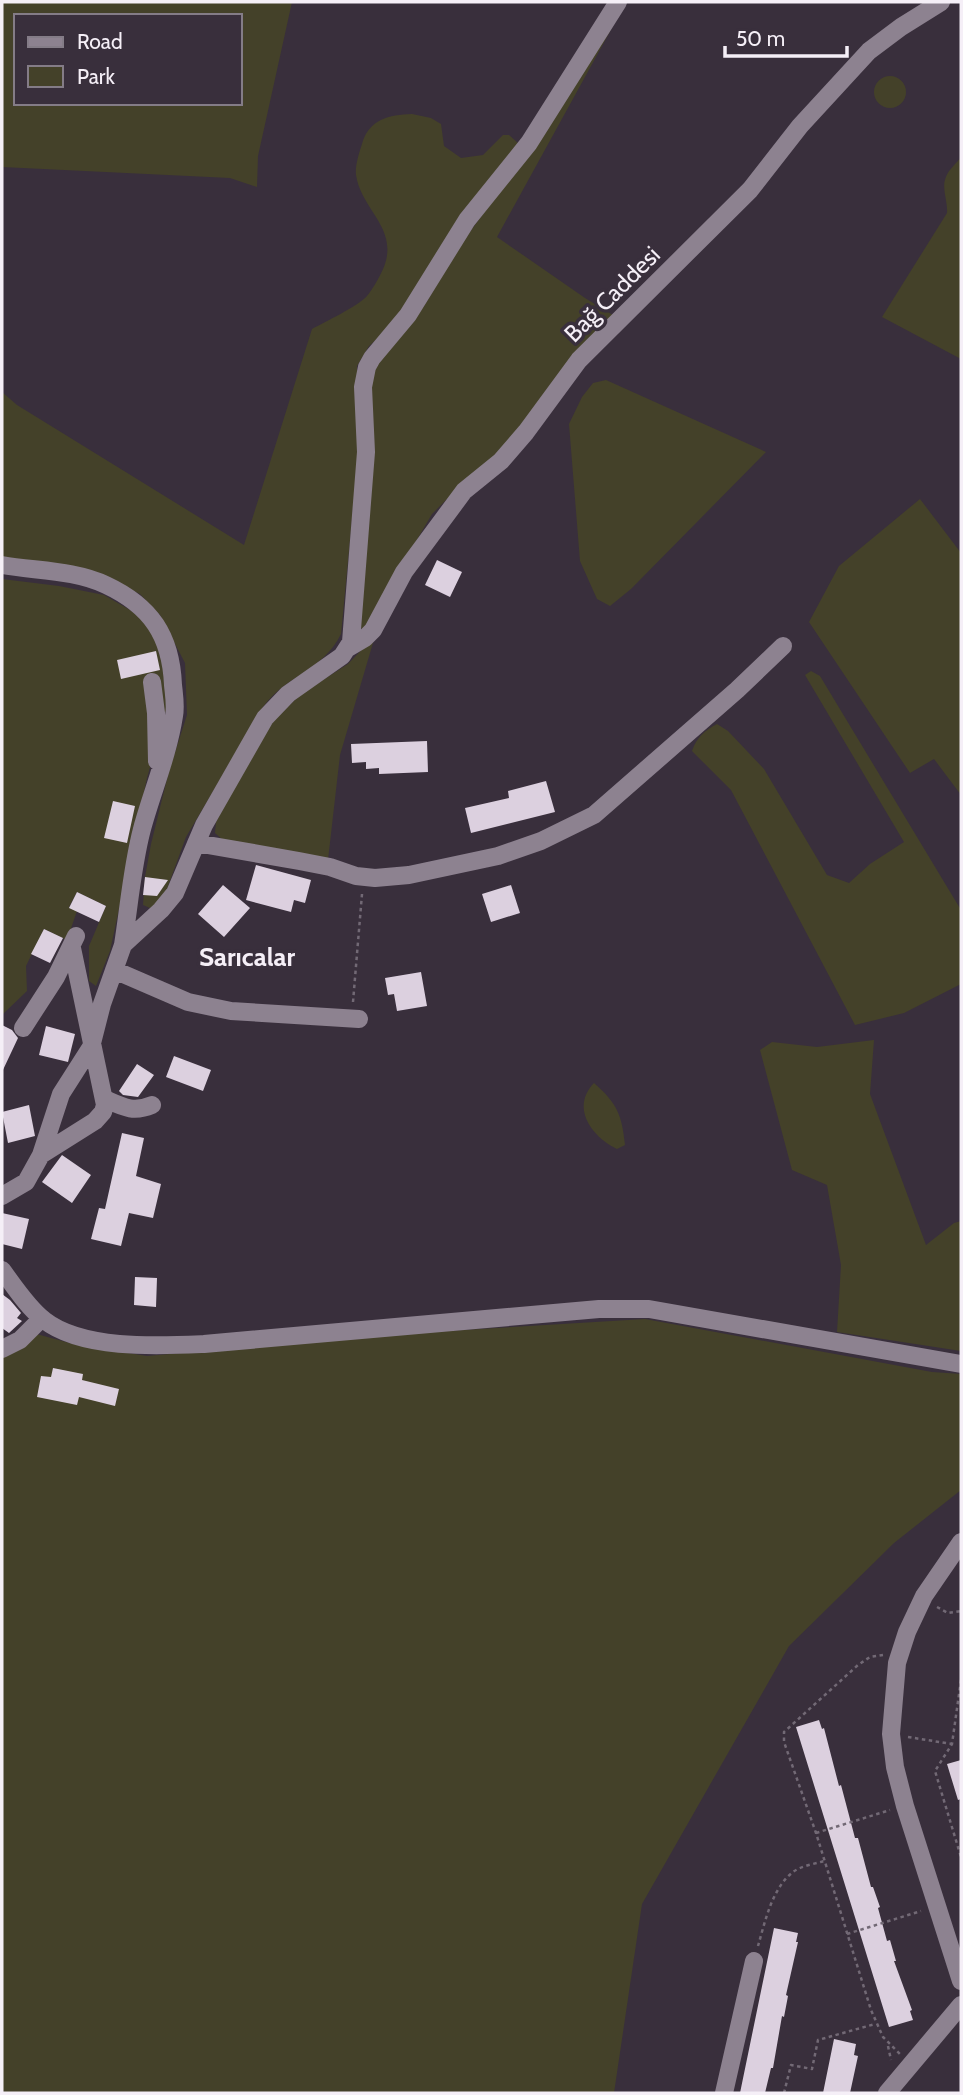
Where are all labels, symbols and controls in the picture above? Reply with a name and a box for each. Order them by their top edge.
legend [14,14,242,105]
scale bar [725,14,848,58]
text: 50 m [736,26,785,51]
text: Road [77,29,123,54]
text: Park [77,64,115,89]
street label: Bağ Caddesi [558,240,666,348]
district label: Sarıcalar [199,941,295,973]

